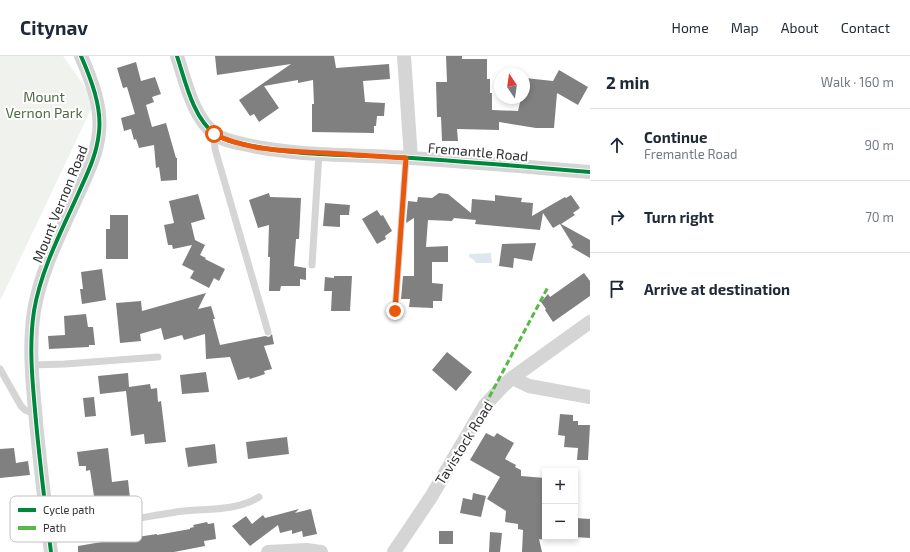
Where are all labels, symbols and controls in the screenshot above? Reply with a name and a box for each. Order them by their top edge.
text: Citynav [20,16,88,39]
text: Home [672,19,709,36]
text: Map [731,19,759,36]
text: About [781,19,819,36]
text: Contact [841,19,890,36]
north arrow [494,68,530,104]
text: 2 min [606,72,649,92]
text: Walk · 160 m [821,74,894,90]
park label: Mount Vernon Park [5,88,83,121]
route start [205,125,223,143]
text: Continue [644,128,707,146]
icon: ahead [606,134,628,156]
text: 90 m [864,137,894,153]
street label: Fremantle Road [427,139,529,164]
street label: Mount Vernon Road [28,143,91,265]
text: Fremantle Road [644,146,738,162]
icon: right [606,206,628,228]
text: Turn right [644,208,714,226]
text: 70 m [865,209,894,225]
icon: arrive [606,278,628,300]
text: Arrive at destination [644,280,790,298]
route end [386,302,404,320]
street label: Tavistock Road [431,398,496,488]
map controls [542,468,578,540]
button: + [542,468,578,504]
legend [10,496,142,542]
text: Cycle path [43,503,95,516]
button: − [542,504,578,540]
text: Path [43,521,66,534]

